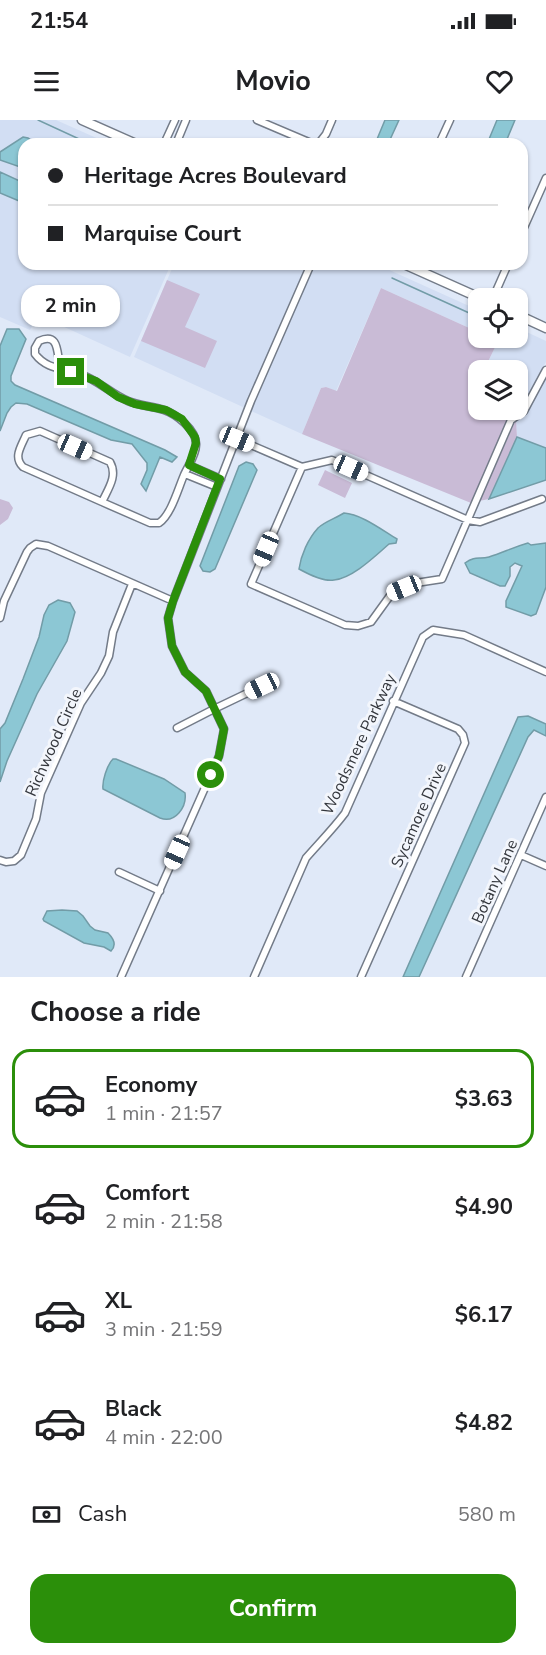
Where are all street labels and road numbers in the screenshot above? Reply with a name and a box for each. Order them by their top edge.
street label: Woodsmere Parkway [316,669,402,819]
street label: Richwood Circle [20,685,88,800]
street label: Sycamore Drive [386,760,452,871]
street label: Botany Lane [467,836,523,927]

